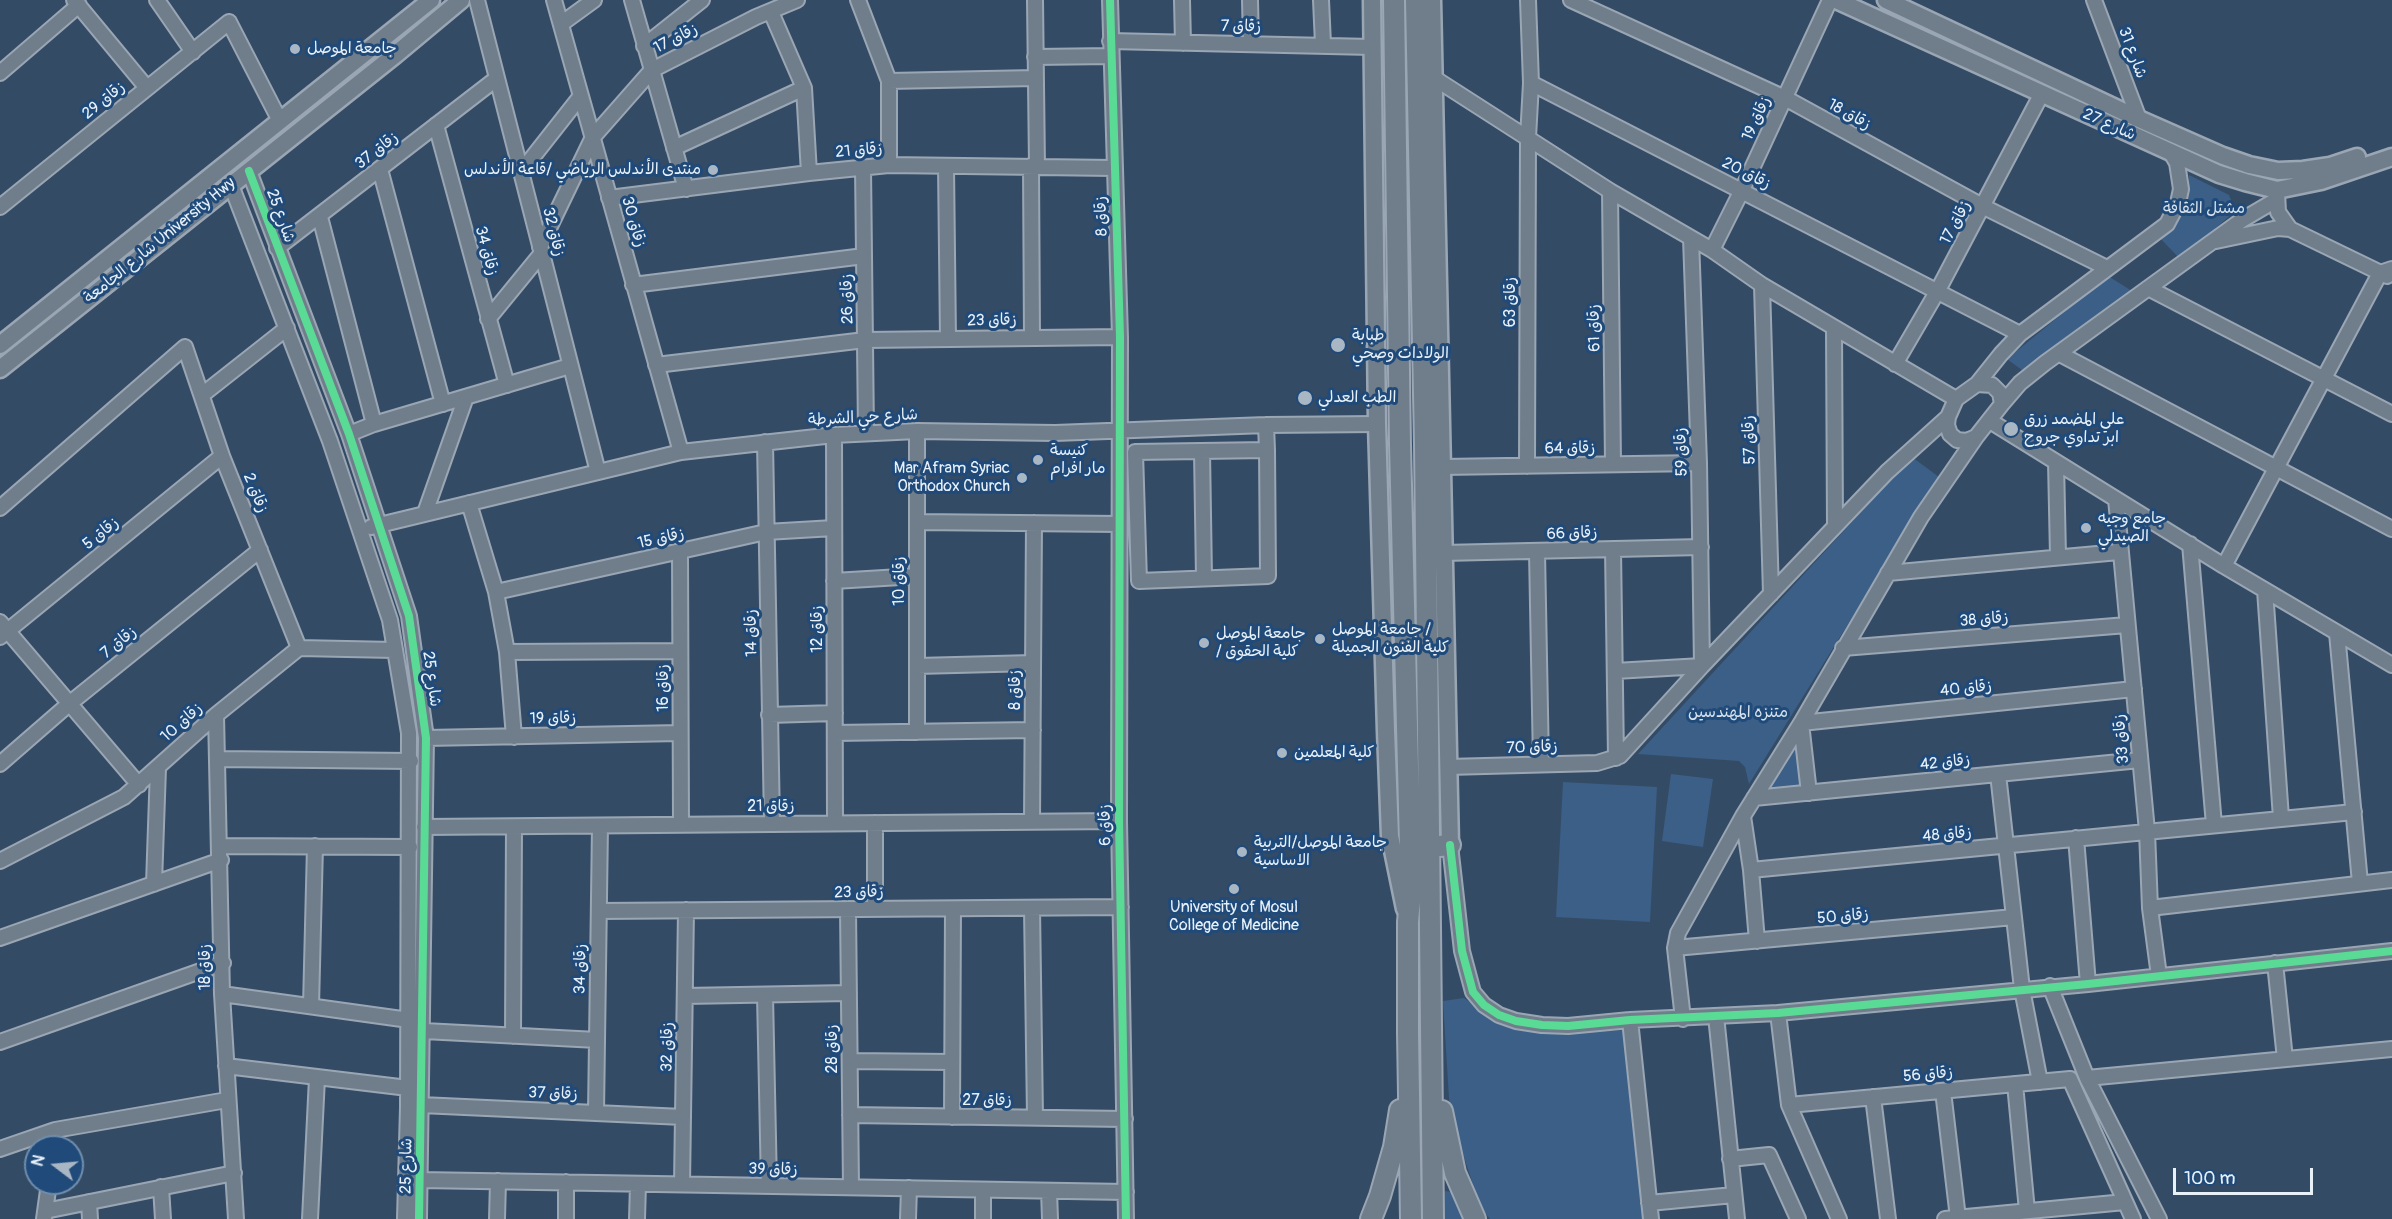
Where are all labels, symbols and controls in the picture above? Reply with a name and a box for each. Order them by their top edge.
street label: زقاق 7 [1221,17,1261,37]
street label: زقاق 17 [651,20,701,58]
street label: شارع 31 [2113,25,2151,81]
place label: جامعة الموصل [307,39,397,59]
marker: جامعة الموصل [288,42,302,56]
street label: زقاق 29 [79,78,129,124]
street label: زقاق 19 [1738,94,1776,144]
street label: زقاق 18 [1824,95,1874,135]
street label: شارع 27 [2080,105,2138,145]
street label: زقاق 37 [352,128,402,174]
street label: زقاق 21 [835,139,883,163]
street label: زقاق 20 [1718,154,1774,194]
place label: منتدى الأندلس الرياضي /قاعة الأندلس [464,160,701,180]
marker: منتدى الأندلس الرياضي /قاعة الأندلس [706,163,720,177]
street label: شارع الجامعة University Hwy [80,174,240,308]
street label: شارع 25 [261,187,299,245]
street label: زقاق 30 [617,194,649,250]
street label: زقاق 8 [1092,196,1112,236]
street label: زقاق 17 [1937,198,1975,248]
park label: مشتل الثقافة [2163,199,2245,219]
street label: زقاق 32 [538,205,568,259]
street label: زقاق 34 [470,224,502,278]
street label: زقاق 26 [838,274,858,324]
street label: زقاق 63 [1501,277,1521,327]
street label: زقاق 61 [1585,304,1605,352]
street label: زقاق 23 [967,311,1017,331]
place label: طبابة الولادات وصحي [1352,326,1449,364]
marker: طبابة الولادات وصحي [1329,336,1347,354]
place label: الطب العدلي [1318,388,1396,408]
marker: الطب العدلي [1296,389,1314,407]
street label: شارع حي الشرطة [808,406,918,430]
place label: علي المضمد زرق ابر تداوي جروح [2024,410,2124,448]
street label: زقاق 57 [1740,415,1760,465]
marker: علي المضمد زرق ابر تداوي جروح [2002,420,2020,438]
street label: زقاق 59 [1672,427,1692,477]
street label: زقاق 64 [1544,439,1596,459]
place label: كنيسة مار افرام [1050,441,1105,479]
marker: كنيسة مار افرام [1031,453,1045,467]
place label: Mar Afram Syriac Orthodox Church [894,459,1010,497]
street label: زقاق 2 [238,470,272,516]
marker: Mar Afram Syriac Orthodox Church [1015,471,1029,485]
place label: جامع وجيه الصيدلي [2098,509,2166,547]
street label: زقاق 5 [79,514,123,554]
marker: جامع وجيه الصيدلي [2079,521,2093,535]
street label: زقاق 15 [636,524,686,554]
street label: زقاق 66 [1546,524,1598,544]
street label: زقاق 10 [890,556,910,606]
street label: زقاق 12 [808,605,828,653]
street label: زقاق 38 [1959,608,2009,632]
street label: زقاق 14 [742,609,762,657]
place label: جامعة الموصل / كلية الفنون الجميلة [1332,620,1449,658]
street label: زقاق 7 [97,623,141,663]
place label: جامعة الموصل / كلية الحقوق [1216,624,1306,662]
marker: جامعة الموصل / كلية الفنون الجميلة [1313,632,1327,646]
marker: جامعة الموصل / كلية الحقوق [1197,636,1211,650]
street label: شارع 25 [418,650,444,708]
street label: زقاق 16 [654,664,674,712]
street label: زقاق 8 [1006,670,1026,710]
street label: زقاق 40 [1939,677,1993,701]
street label: زقاق 10 [157,699,207,747]
park label: متنزه المهندسين [1688,703,1788,723]
street label: زقاق 19 [530,709,576,729]
street label: زقاق 33 [2110,713,2134,765]
street label: زقاق 70 [1506,738,1558,758]
place label: كلية المعلمين [1294,743,1374,763]
marker: كلية المعلمين [1275,746,1289,760]
street label: زقاق 42 [1919,751,1971,775]
street label: زقاق 21 [747,797,795,817]
street label: زقاق 6 [1096,804,1116,846]
street label: زقاق 48 [1922,823,1972,847]
place label: جامعة الموصل/التربية الاساسية [1254,833,1387,871]
marker: جامعة الموصل/التربية الاساسية [1235,845,1249,859]
marker: University of Mosul College of Medicine [1227,882,1241,896]
street label: زقاق 23 [834,883,884,903]
place label: University of Mosul College of Medicine [1169,898,1299,936]
street label: زقاق 50 [1816,905,1870,929]
street label: زقاق 18 [196,944,216,990]
street label: زقاق 34 [571,944,591,994]
street label: زقاق 32 [658,1022,678,1072]
street label: زقاق 28 [823,1024,843,1074]
street label: زقاق 56 [1902,1063,1954,1087]
street label: زقاق 37 [528,1084,578,1104]
street label: زقاق 27 [962,1091,1012,1111]
north arrow [24,1135,84,1195]
street label: شارع 25 [397,1138,417,1194]
text: N [28,1153,50,1169]
scale bar [2176,1156,2316,1194]
street label: زقاق 39 [748,1160,798,1180]
text: 100 m [2184,1167,2236,1190]

